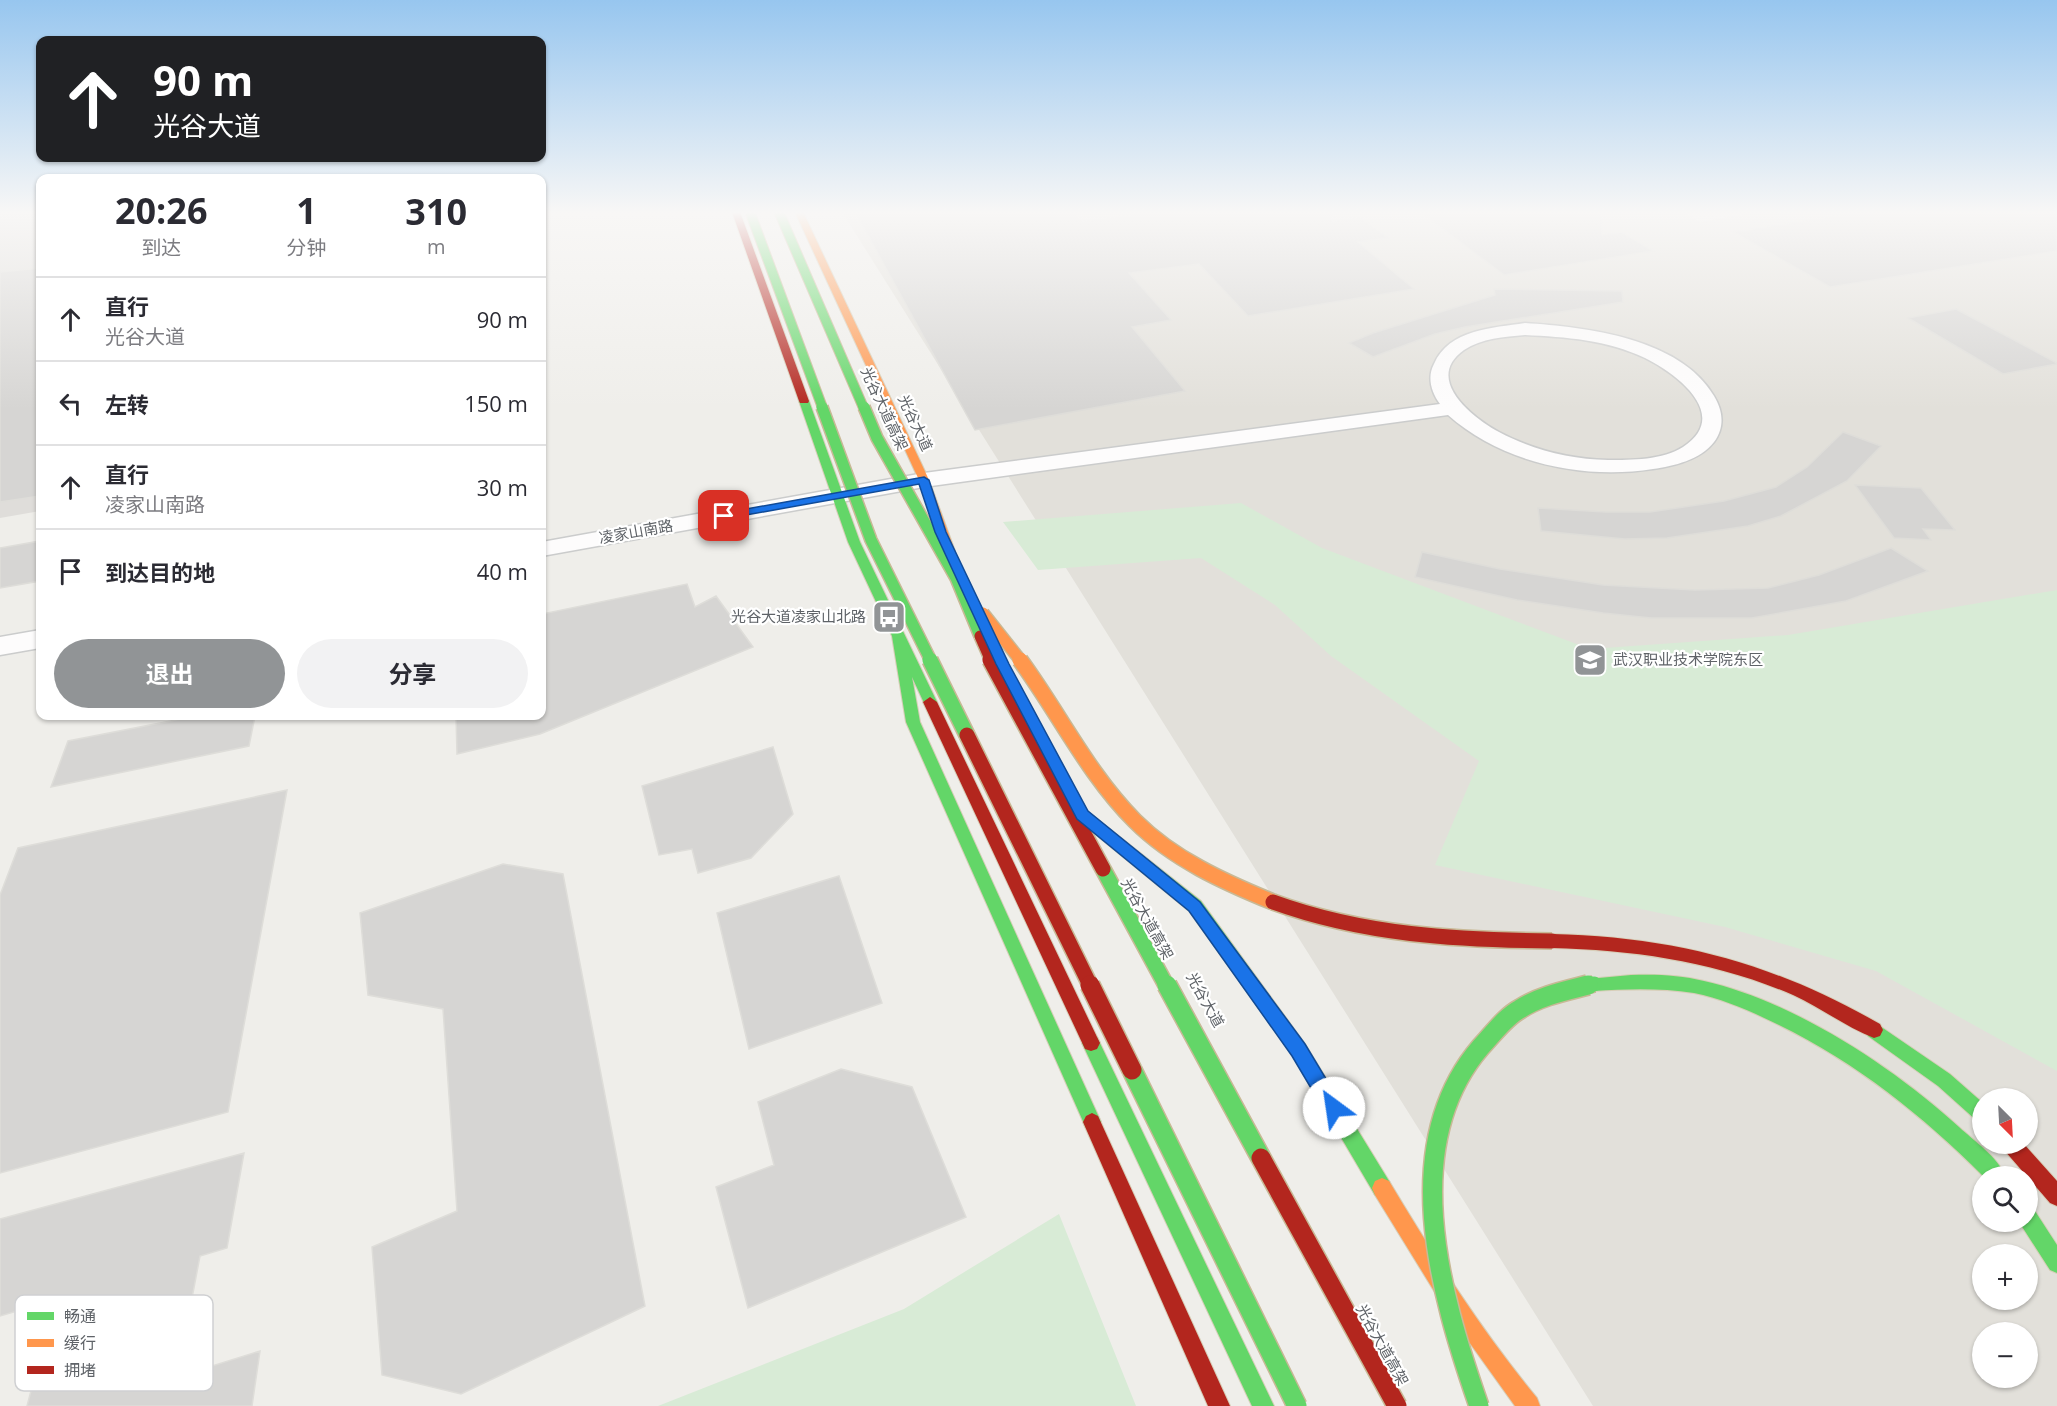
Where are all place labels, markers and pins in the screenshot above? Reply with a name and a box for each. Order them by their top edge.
pin [698,490,749,541]
bus stop icon: 光谷大道凌家山北路 [871,599,907,635]
place label: 光谷大道凌家山北路 [731,606,866,626]
school or university icon: 武汉职业技术学院东区 [1572,642,1608,678]
place label: 武汉职业技术学院东区 [1613,649,1763,669]

